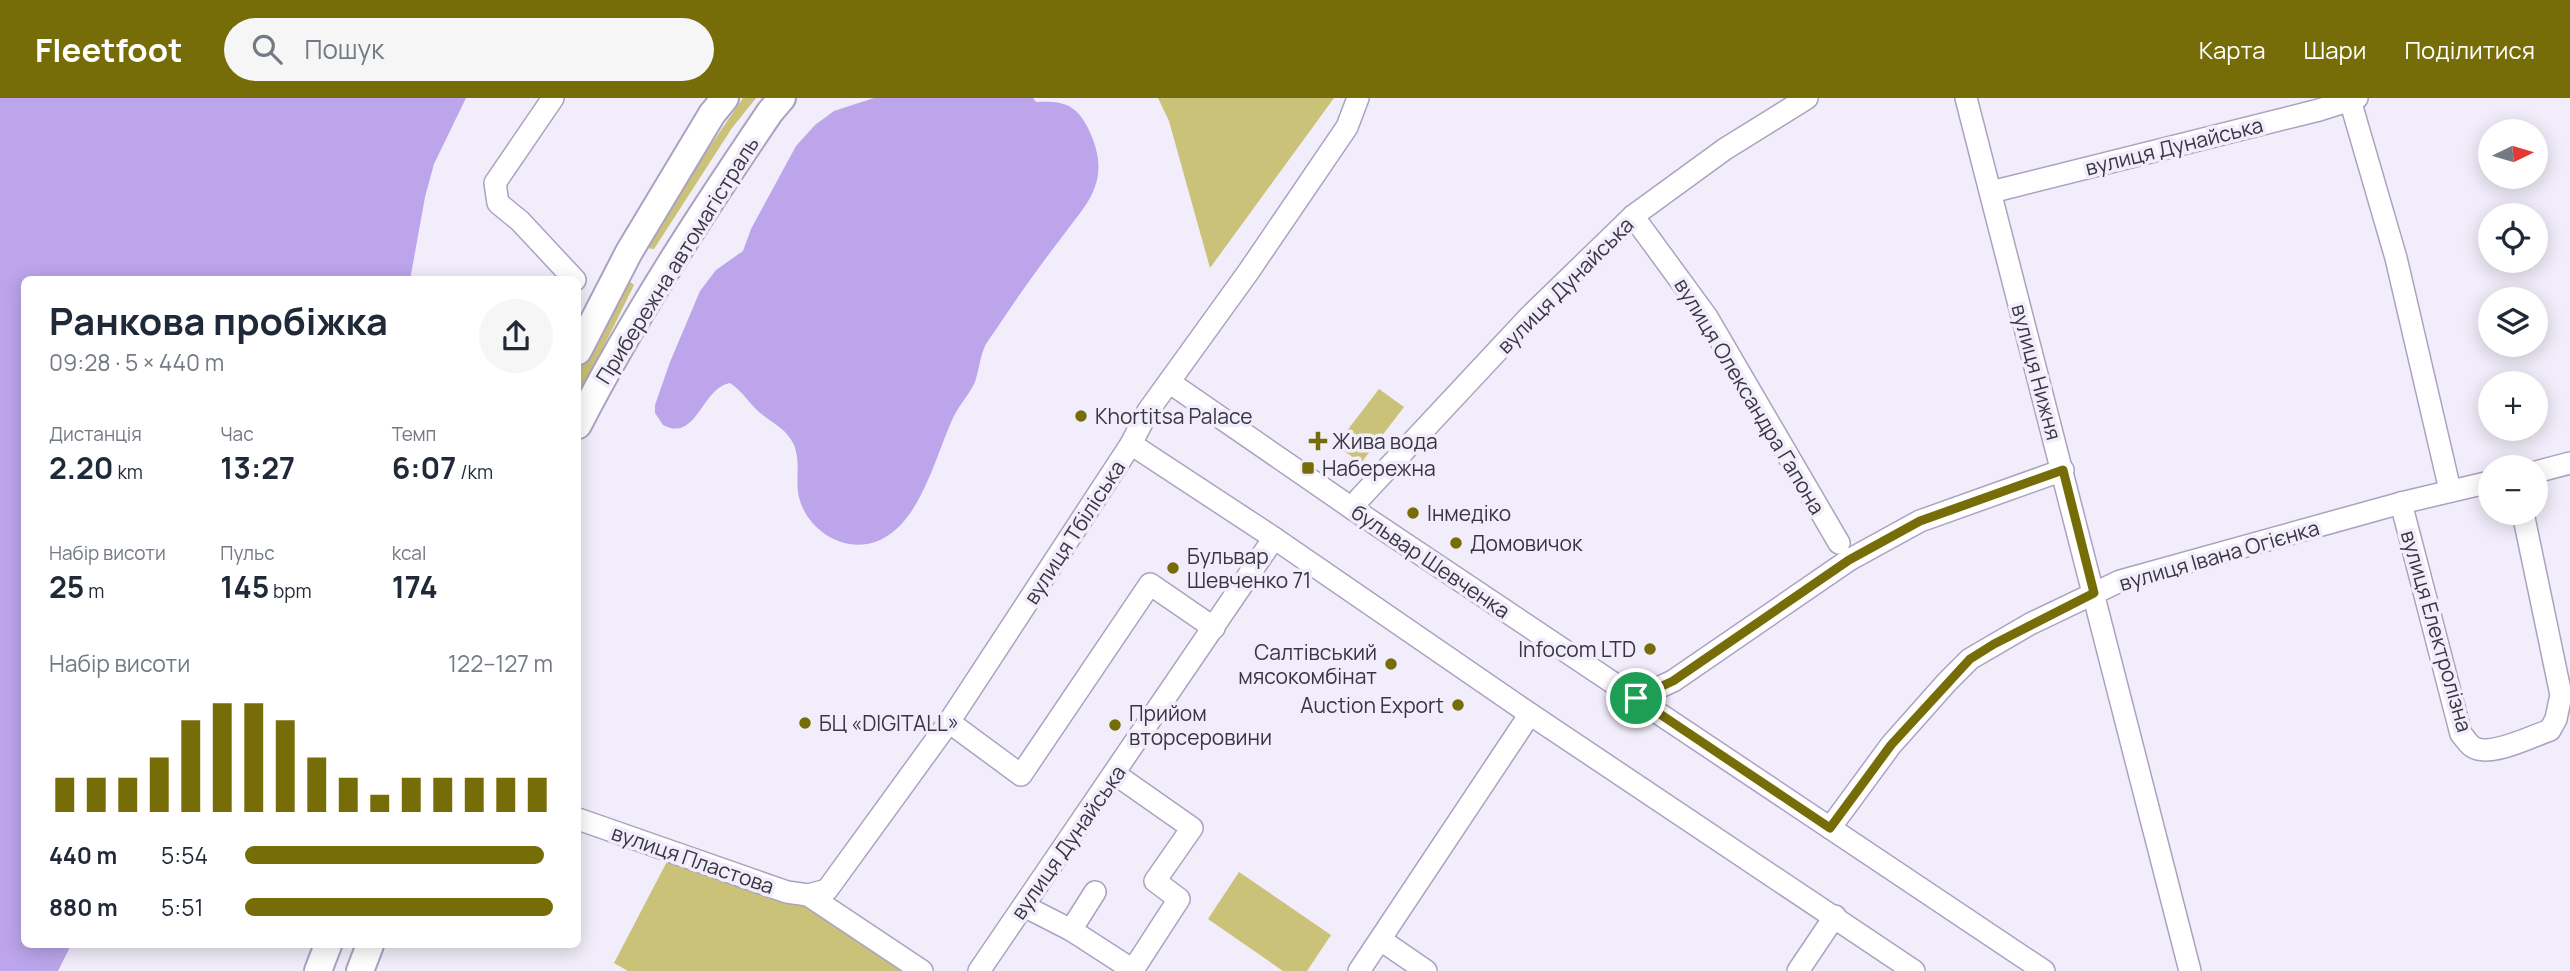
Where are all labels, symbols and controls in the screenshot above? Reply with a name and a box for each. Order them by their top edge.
search box [224,18,714,81]
text: Fleetfoot [35,27,182,72]
icon: search [248,30,286,68]
text: Пошук [304,31,384,67]
text: Карта [2199,33,2266,66]
text: Шари [2304,33,2366,66]
text: Поділитися [2404,33,2535,66]
street label: вулиця Дунайська [2082,110,2266,182]
north arrow [2478,119,2548,189]
map controls [2478,119,2548,525]
street label: Прибережна автомагістраль [589,131,765,389]
button: locate [2478,203,2548,273]
street label: вулиця Дунайська [1491,211,1639,359]
street label: вулиця Олександра Гапона [1668,273,1832,519]
button: layers [2478,287,2548,357]
text: Ранкова пробіжка [49,294,388,346]
button: share [479,299,553,373]
street label: вулиця Нижня [2005,301,2069,443]
text: 09:28 · 5 × 440 m [49,346,224,378]
button: + [2478,371,2548,441]
place label: Khortitsa Palace [1095,402,1253,430]
marker: Khortitsa Palace [1073,408,1089,424]
text: Дистанція [49,421,142,447]
text: Час [220,421,254,447]
text: Темп [392,421,436,447]
place label: Жива вода [1332,427,1438,455]
marker: Жива вода [1310,433,1326,449]
text: 2.20 [49,447,114,488]
text: 13:27 [220,447,295,488]
text: 6:07 [392,447,456,488]
place label: Набережна [1322,454,1436,482]
street label: вулиця Тбіліська [1017,455,1131,609]
button: − [2478,455,2548,525]
text: km [114,459,143,485]
text: /km [456,459,493,485]
marker: Набережна [1300,460,1316,476]
street label: бульвар Шевченка [1346,497,1516,625]
place label: Інмедіко [1427,499,1511,527]
marker: Інмедіко [1405,505,1421,521]
street label: вулиця Івана Огієнка [2116,513,2322,597]
street label: вулиця Електролізна [2395,527,2479,735]
place label: Домовичок [1470,529,1583,557]
marker: Домовичок [1448,535,1464,551]
text: Набір висоти [49,540,166,566]
text: Пульс [220,540,275,566]
text: kcal [392,540,426,566]
place label: Бульвар Шевченко 71 [1187,542,1311,594]
marker: Бульвар Шевченко 71 [1165,560,1181,576]
text: 25 [49,566,84,607]
text: 145 [220,566,269,607]
text: 174 [392,566,438,607]
text: m [84,578,104,604]
text: bpm [269,578,312,604]
place label: Infocom LTD [1518,635,1636,663]
place label: Салтівський мясокомбінат [1238,638,1377,690]
marker: Infocom LTD [1642,641,1658,657]
text: Набір висоти [49,647,190,679]
text: 122–127 m [448,647,553,679]
marker: Салтівський мясокомбінат [1383,656,1399,672]
pin [1606,668,1666,728]
icon: arrive [1617,679,1655,717]
place label: Auction Export [1300,691,1444,719]
marker: Auction Export [1450,697,1466,713]
place label: Прийом вторсеровини [1129,699,1272,751]
place label: БЦ «DIGITALL» [819,709,959,737]
marker: БЦ «DIGITALL» [797,715,813,731]
marker: Прийом вторсеровини [1107,717,1123,733]
street label: вулиця Дунайська [1004,759,1132,925]
street label: вулиця Пластова [608,818,778,900]
text: 440 m [49,839,117,871]
text: 5:54 [161,839,208,871]
text: 880 m [49,891,118,923]
text: 5:51 [161,891,203,923]

